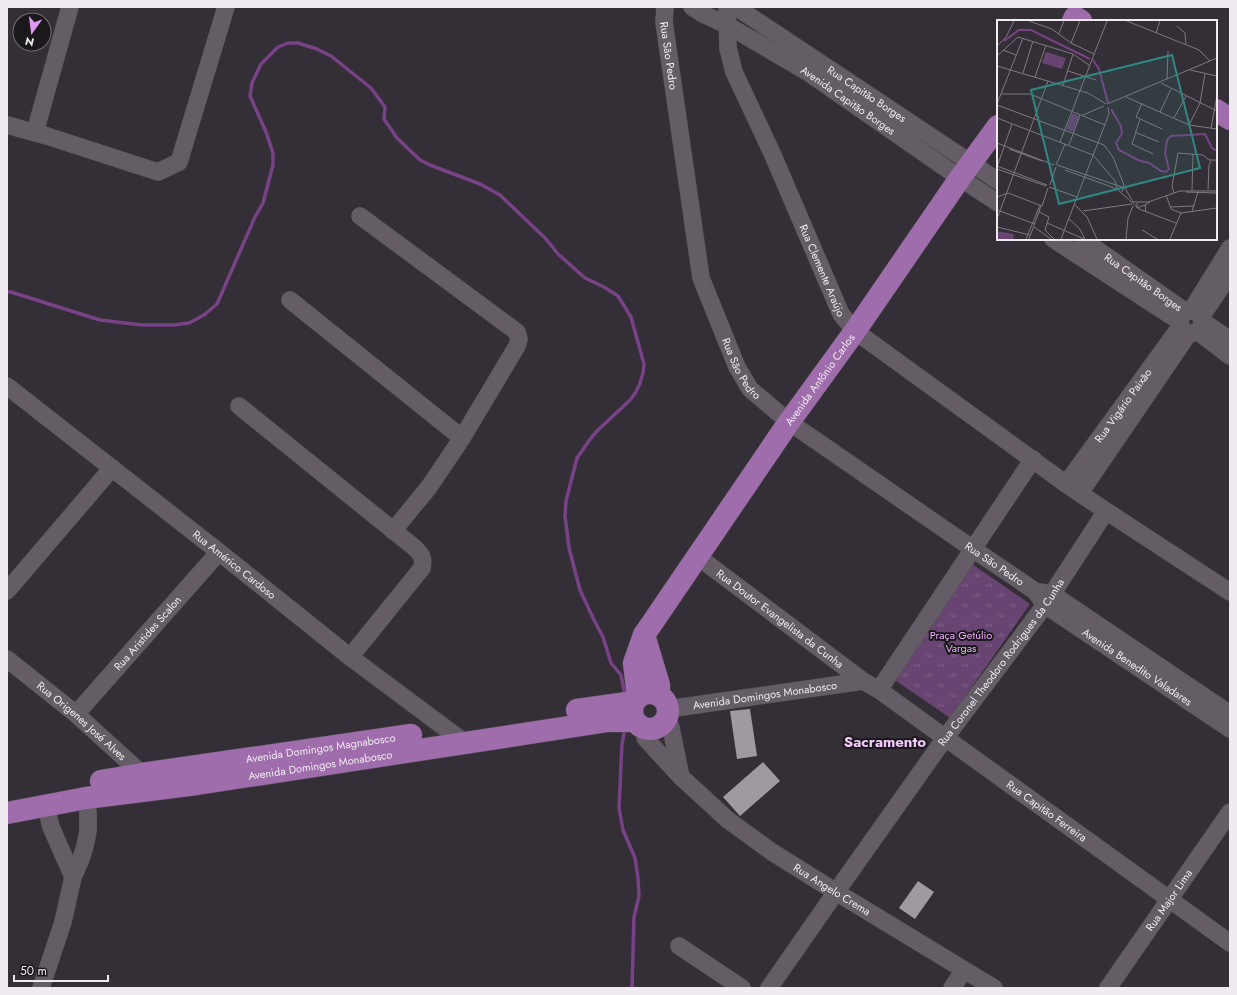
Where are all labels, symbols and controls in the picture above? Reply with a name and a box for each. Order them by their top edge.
north arrow [12,12,52,52]
inset map [997,20,1217,240]
street label: Rua São Pedro [656,21,682,91]
text: N [23,33,36,51]
street label: Avenida Capitão Borges [798,62,899,139]
street label: Rua Capitão Borges [824,62,910,126]
street label: Rua Clemente Araújo [796,222,849,319]
street label: Rua Capitão Borges [1101,249,1186,315]
street label: Avenida Antônio Carlos [781,330,859,429]
street label: Rua São Pedro [718,335,764,403]
street label: Rua Vigário Paixão [1091,365,1155,446]
street label: Rua Américo Cardoso [189,526,279,603]
street label: Rua São Pedro [962,538,1027,589]
street label: Rua Doutor Evangelista da Cunha [713,565,847,672]
street label: Rua Coronel Theodoro Rodrigues da Cunha [934,575,1068,749]
street label: Rua Aristides Scalon [110,592,185,674]
street label: Avenida Benedito Valadares [1079,624,1196,710]
park label: Praça Getúlio Vargas [930,627,992,656]
street label: Avenida Domingos Monabosco [692,677,838,713]
street label: Rua Origenes José Alves [33,678,130,764]
street label: Avenida Domingos Magnabosco [245,729,396,767]
district label: Sacramento [844,731,926,753]
street label: Avenida Domingos Monabosco [247,746,393,784]
street label: Rua Capitão Ferreira [1003,776,1090,845]
street label: Rua Angelo Crema [790,859,874,919]
street label: Rua Major Lima [1142,866,1196,934]
scale bar [14,957,108,983]
text: 50 m [20,962,47,980]

